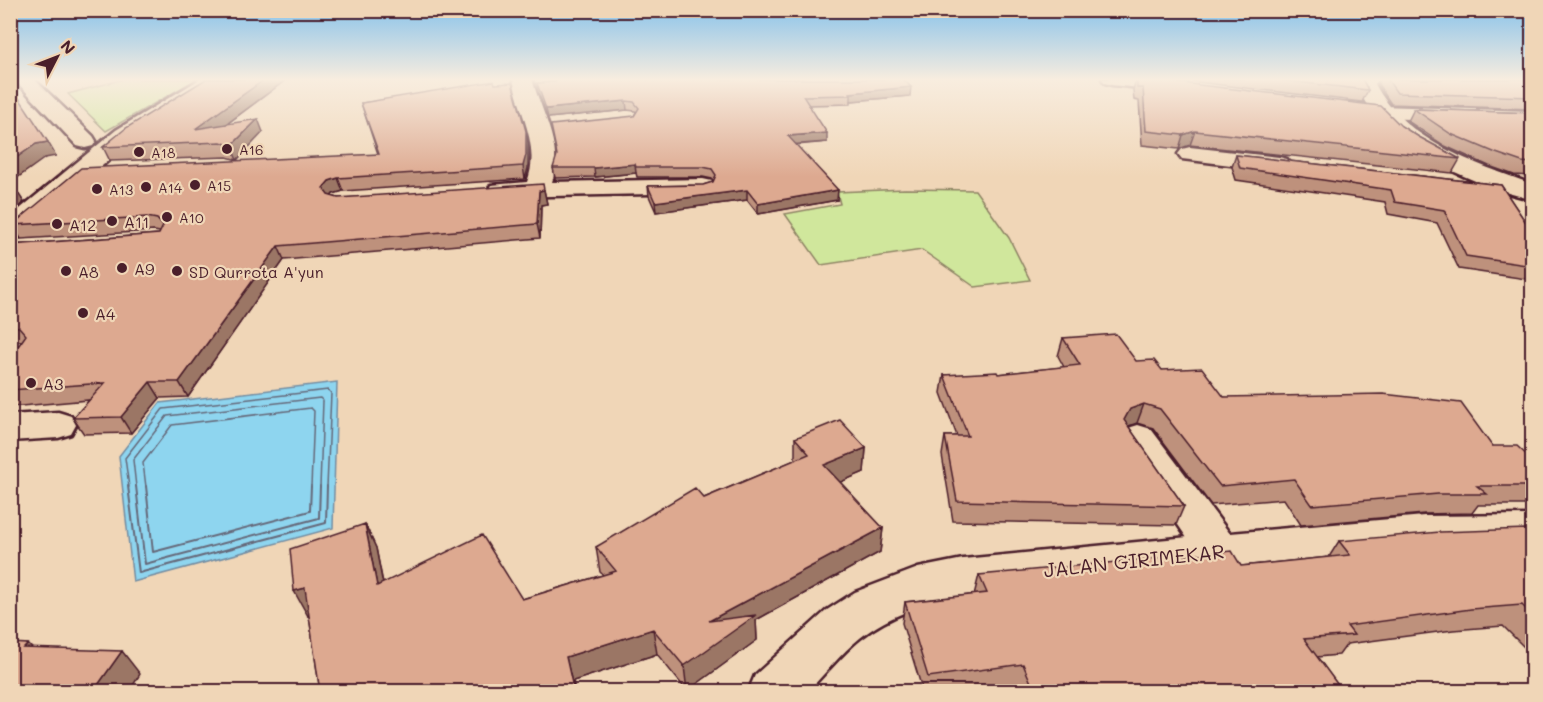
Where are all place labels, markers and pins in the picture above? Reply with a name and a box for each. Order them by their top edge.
place label: A16 [239,140,263,159]
marker: A16 [220,142,234,156]
place label: A18 [151,143,175,162]
marker: A18 [132,145,146,159]
place label: A15 [207,176,231,195]
place label: A14 [158,178,183,197]
marker: A15 [188,178,202,192]
place label: A13 [109,180,133,199]
marker: A14 [139,180,153,194]
marker: A13 [90,182,104,196]
place label: A10 [179,208,204,227]
marker: A10 [160,210,174,224]
place label: A11 [124,211,149,232]
place label: A12 [69,214,96,235]
marker: A11 [105,214,119,228]
marker: A12 [50,217,64,231]
place label: A9 [134,258,155,279]
place label: A8 [78,261,99,282]
marker: A9 [115,261,129,275]
place label: SD Qurrota A'yun [189,261,324,282]
marker: A8 [59,264,73,278]
marker: SD Qurrota A'yun [170,264,184,278]
place label: A4 [95,303,116,324]
marker: A4 [76,306,90,320]
place label: A3 [43,373,63,394]
marker: A3 [24,376,38,390]

